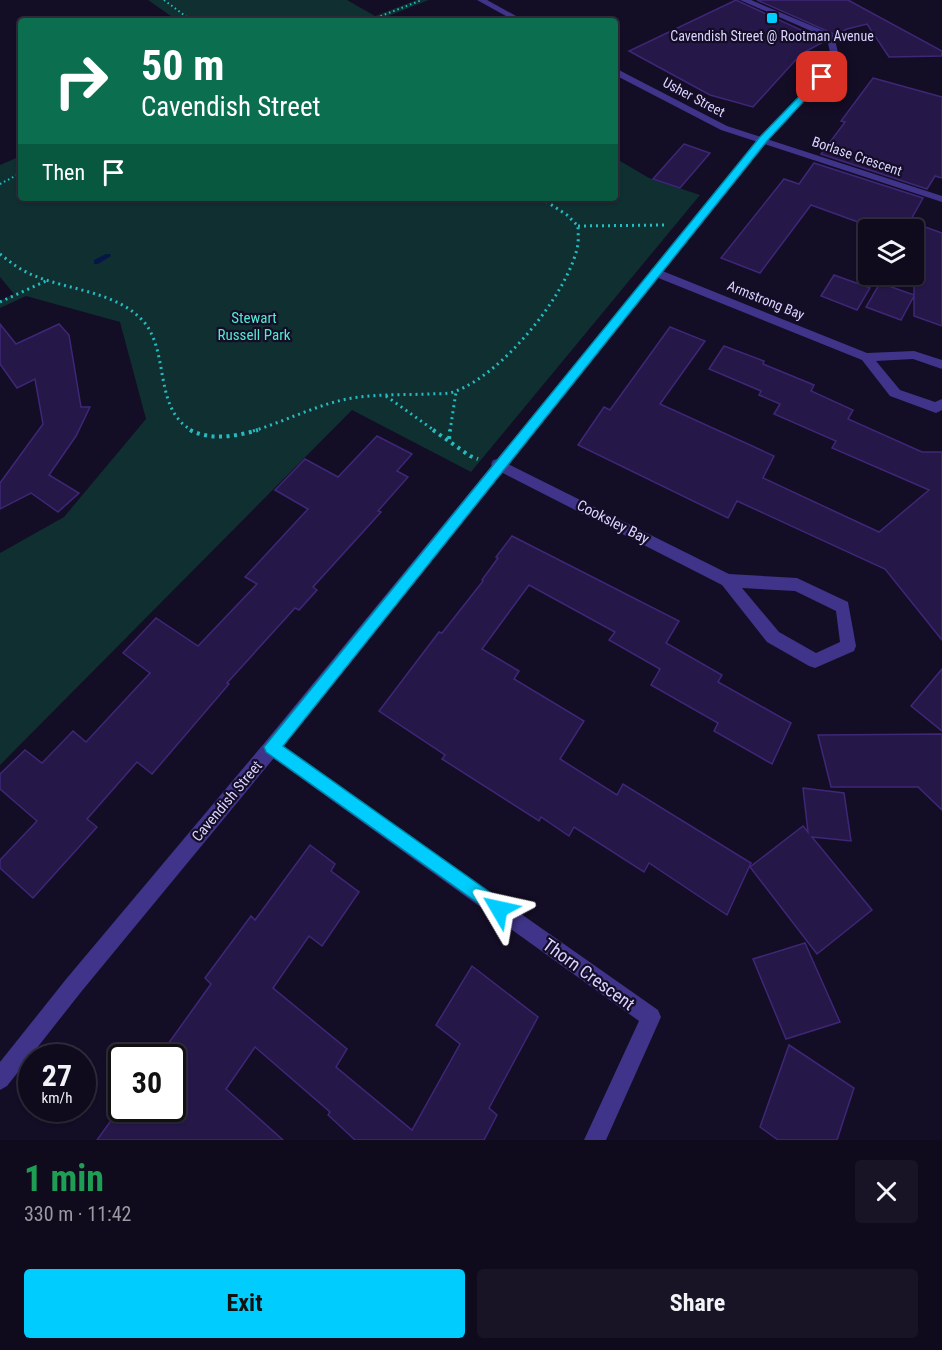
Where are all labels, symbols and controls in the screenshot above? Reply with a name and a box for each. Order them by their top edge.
marker: Cavendish Street @ Rootman Avenue [765,11,779,25]
place label: Cavendish Street @ Rootman Avenue [670,28,874,44]
text: 50 m [141,41,224,90]
icon: right [42,42,120,120]
pin [796,51,847,102]
icon: arrive [805,60,838,93]
street label: Usher Street [660,74,728,120]
text: Cavendish Street [141,91,321,123]
street label: Borlase Crescent [810,133,904,179]
icon: arrive [97,156,130,189]
text: Then [42,160,85,185]
map controls [858,219,924,285]
button: layers [858,219,924,285]
street label: Armstrong Bay [725,277,807,323]
park label: Stewart Russell Park [217,309,291,344]
street label: Cooksley Bay [574,496,652,548]
street label: Cavendish Street [188,757,266,845]
position arrow [467,877,531,941]
street label: Thorn Crescent [539,934,639,1014]
speed limit sign: 30 [108,1044,186,1122]
text: 27 [42,1058,72,1093]
text: km/h [42,1089,72,1107]
text: 1 min [24,1158,104,1200]
button: close [855,1160,918,1223]
text: 330 m · 11:42 [24,1202,131,1226]
button: Exit [24,1269,465,1338]
button: Share [477,1269,918,1338]

